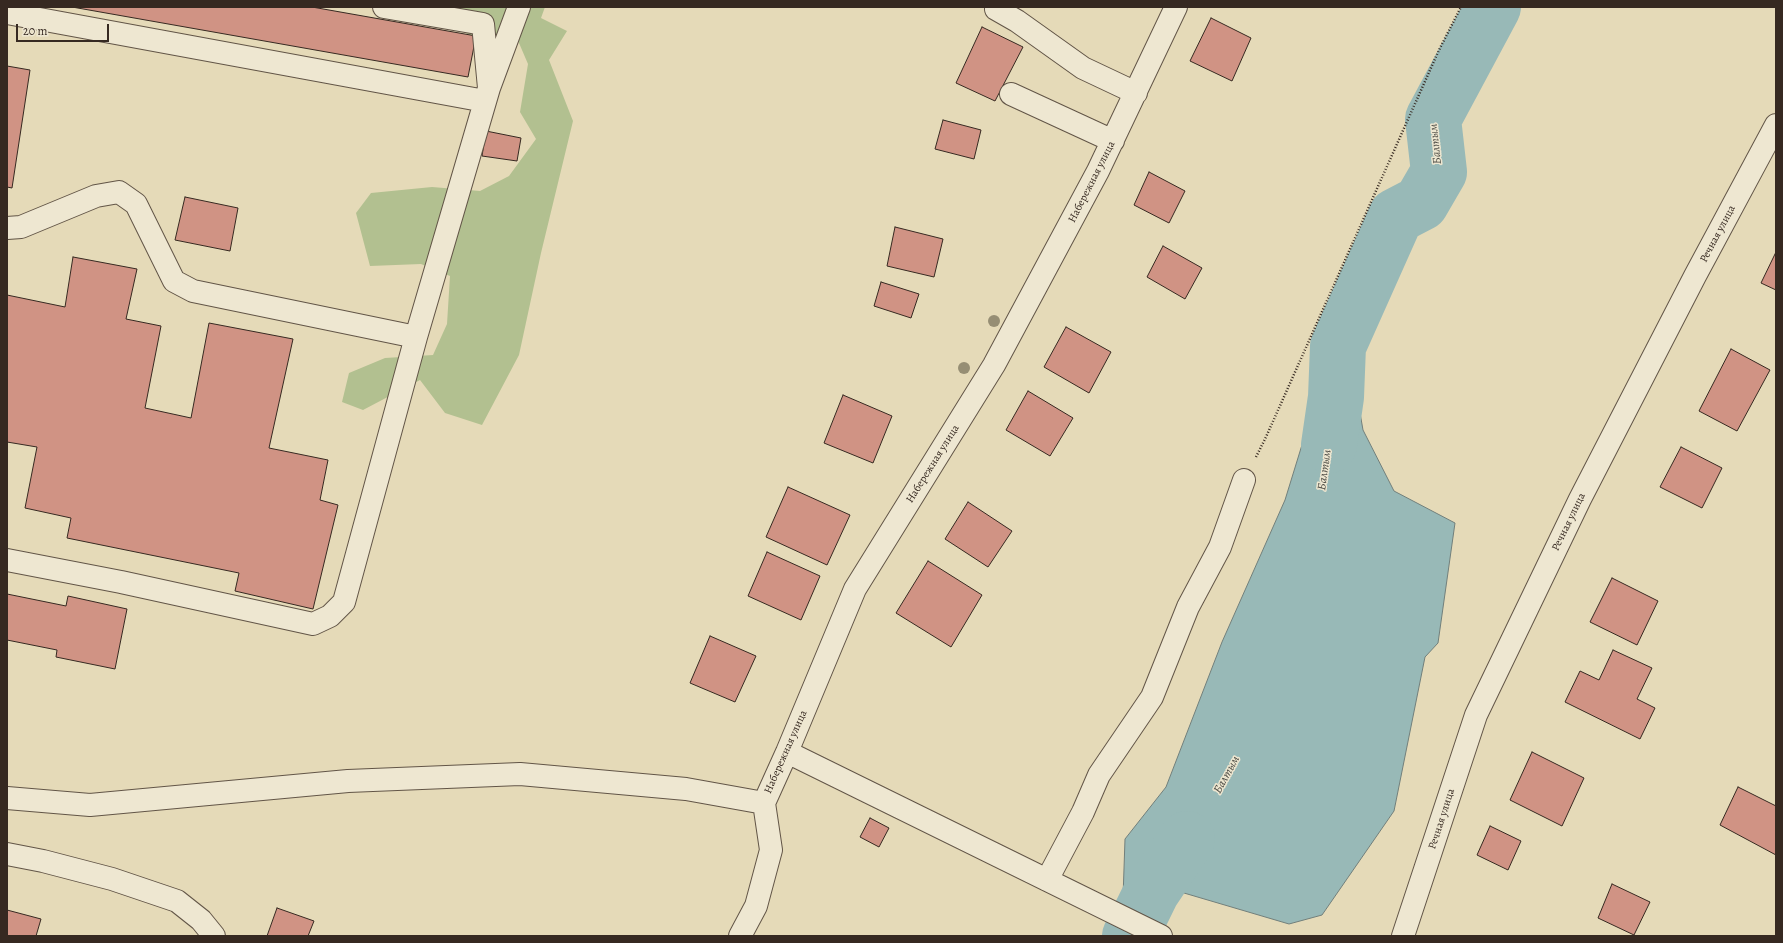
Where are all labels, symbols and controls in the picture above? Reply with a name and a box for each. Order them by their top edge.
scale bar [18,16,111,42]
text: 20 m [23,23,47,39]
water label: Балтым [1427,123,1445,165]
street label: Набережная улица [1066,139,1118,225]
street label: Речная улица [1697,203,1739,265]
street label: Набережная улица [904,422,962,506]
water label: Балтым [1315,449,1335,491]
street label: Речная улица [1549,491,1589,553]
street label: Набережная улица [762,708,810,796]
water label: Балтым [1211,754,1243,796]
street label: Речная улица [1426,787,1458,851]

